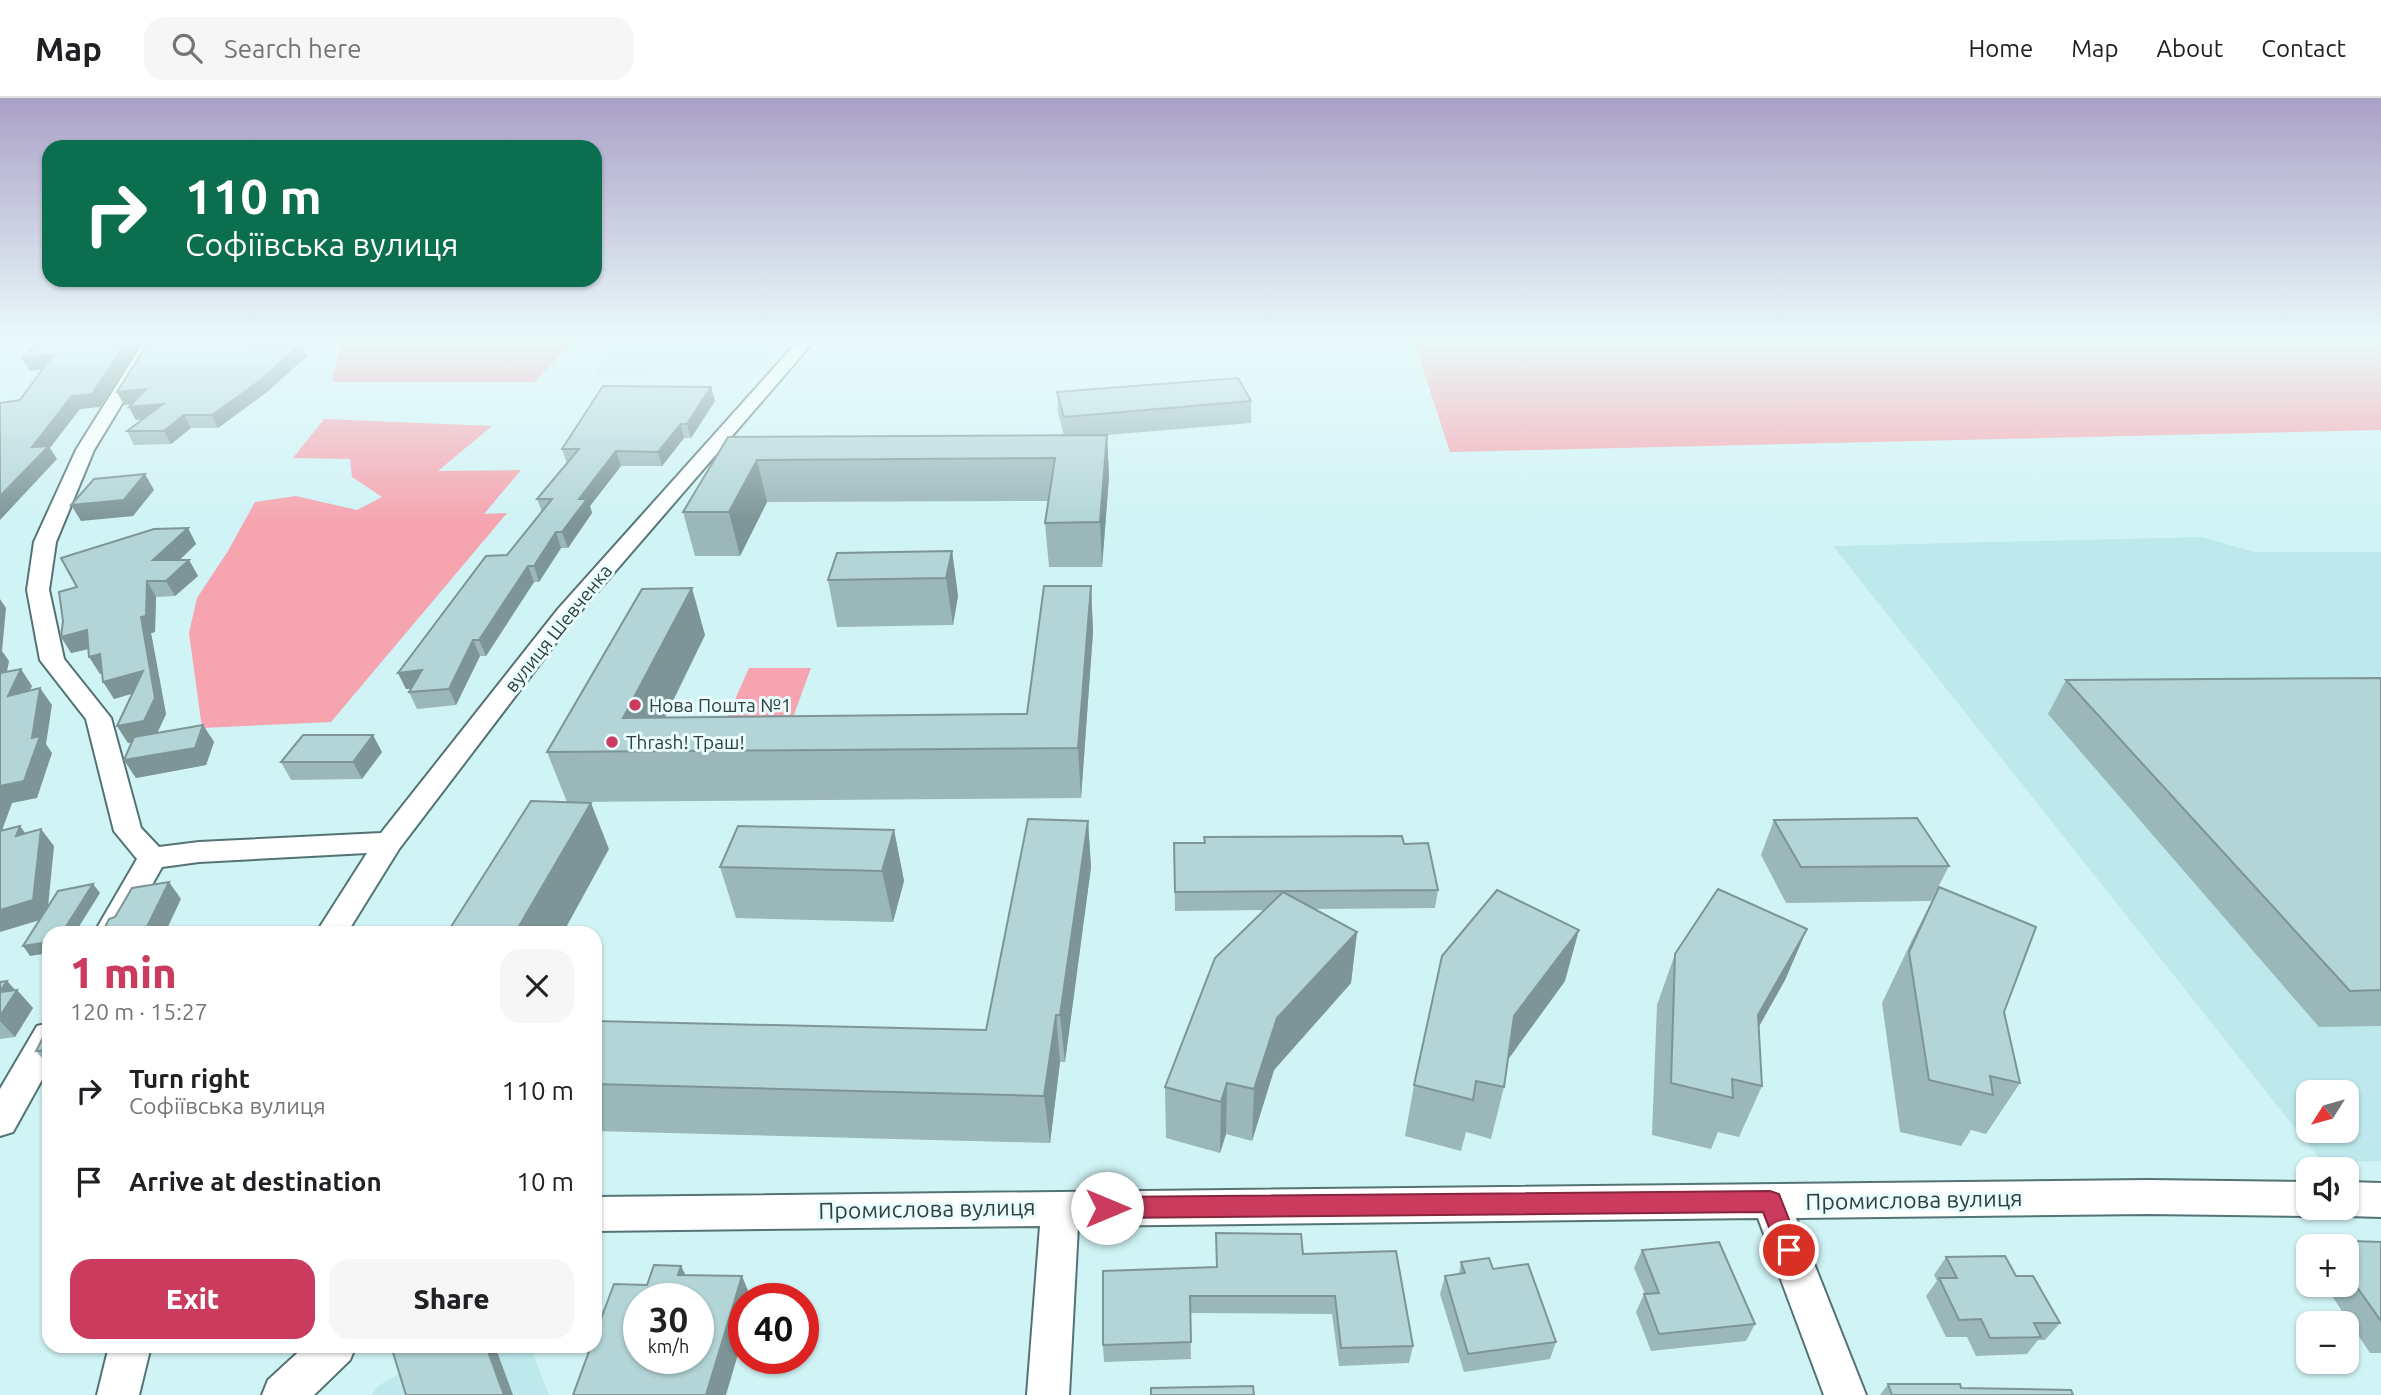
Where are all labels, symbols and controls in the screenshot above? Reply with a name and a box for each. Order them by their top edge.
search box [144,17,634,80]
icon: search [168,29,206,67]
text: Map [35,30,102,67]
text: Search here [224,34,362,63]
text: Home [1968,35,2033,62]
text: Map [2071,35,2118,62]
text: About [2156,35,2223,62]
text: Contact [2261,35,2346,62]
icon: right [70,168,161,259]
text: 110 m [185,168,322,223]
text: Софіївська вулиця [185,226,459,262]
street label: вулиця Шевченка [500,560,616,696]
place label: Нова Пошта №1 [649,694,792,716]
marker: Нова Пошта №1 [627,697,643,713]
place label: Thrash! Траш! [626,731,745,753]
marker: Thrash! Траш! [604,734,620,750]
text: 1 min [70,949,177,996]
button: close [500,949,574,1023]
text: 120 m · 15:27 [70,999,208,1024]
text: Turn right [129,1064,250,1093]
icon: right [70,1072,108,1110]
text: 110 m [502,1076,574,1105]
north arrow [2296,1080,2359,1143]
map controls [2296,1080,2359,1374]
text: Софіївська вулиця [129,1093,326,1118]
button: sound [2296,1157,2359,1220]
icon: arrive [70,1163,108,1201]
text: Arrive at destination [129,1167,382,1196]
text: 10 m [516,1167,574,1196]
position arrow [1070,1171,1144,1245]
street label: Промислова вулиця [1805,1185,2023,1214]
street label: Промислова вулиця [818,1194,1036,1223]
pin [1759,1220,1819,1280]
icon: arrive [1770,1231,1808,1269]
button: + [2296,1234,2359,1297]
button: Exit [70,1259,315,1339]
button: Share [329,1259,574,1339]
speed limit sign: 40 [728,1283,819,1374]
text: 30 [649,1299,688,1339]
button: − [2296,1311,2359,1374]
text: km/h [648,1336,689,1356]

